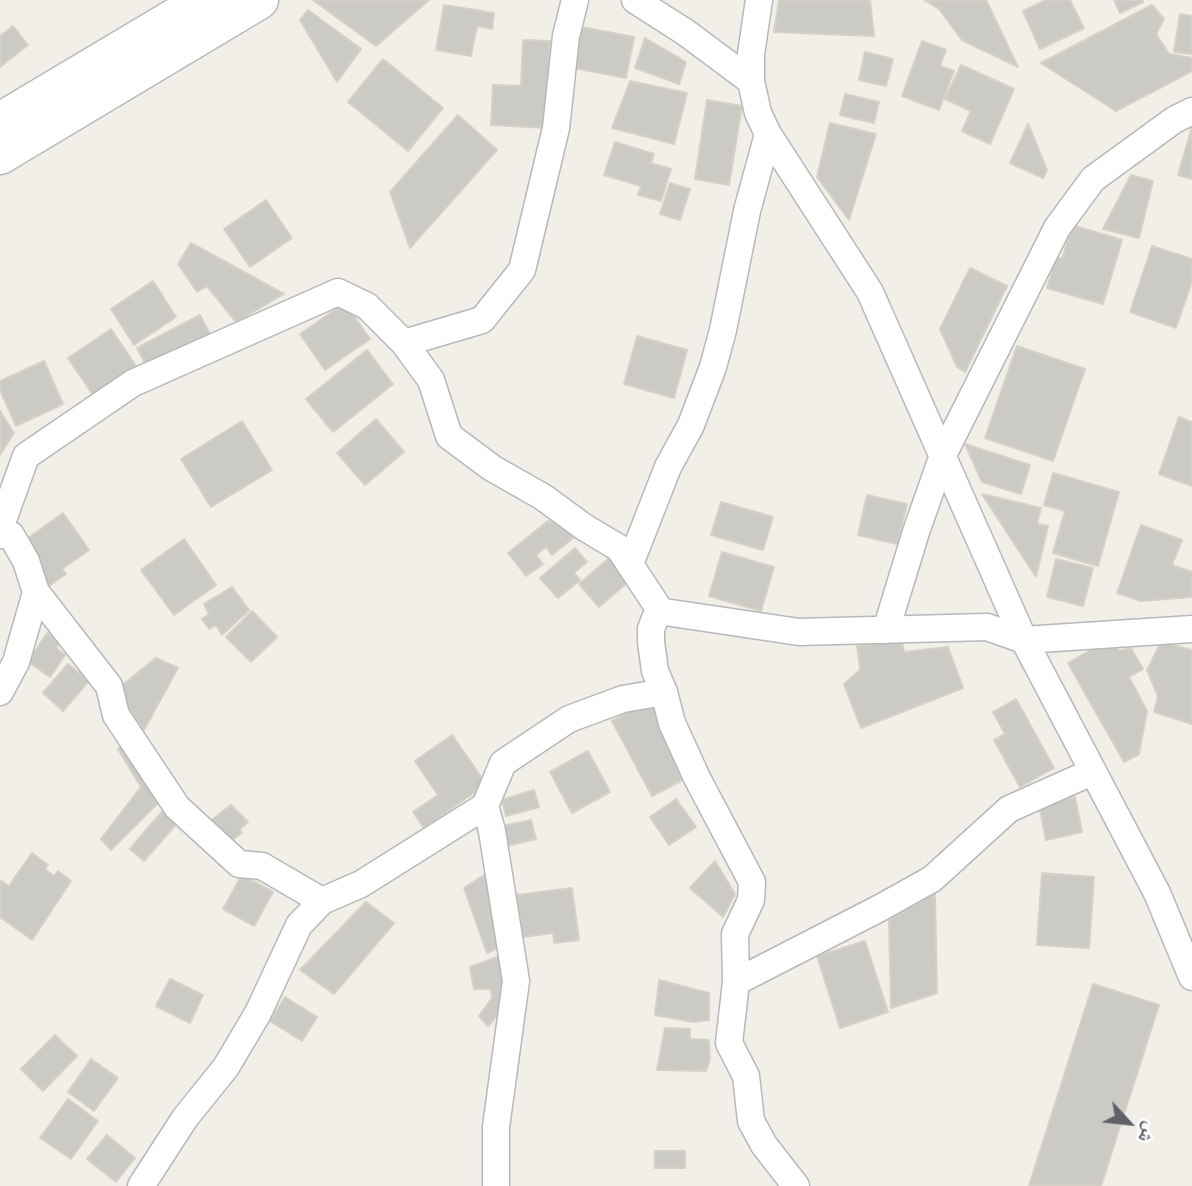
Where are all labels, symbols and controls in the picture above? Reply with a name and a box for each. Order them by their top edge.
north arrow [1094,1088,1164,1158]
text: ش [1133,1119,1163,1147]

